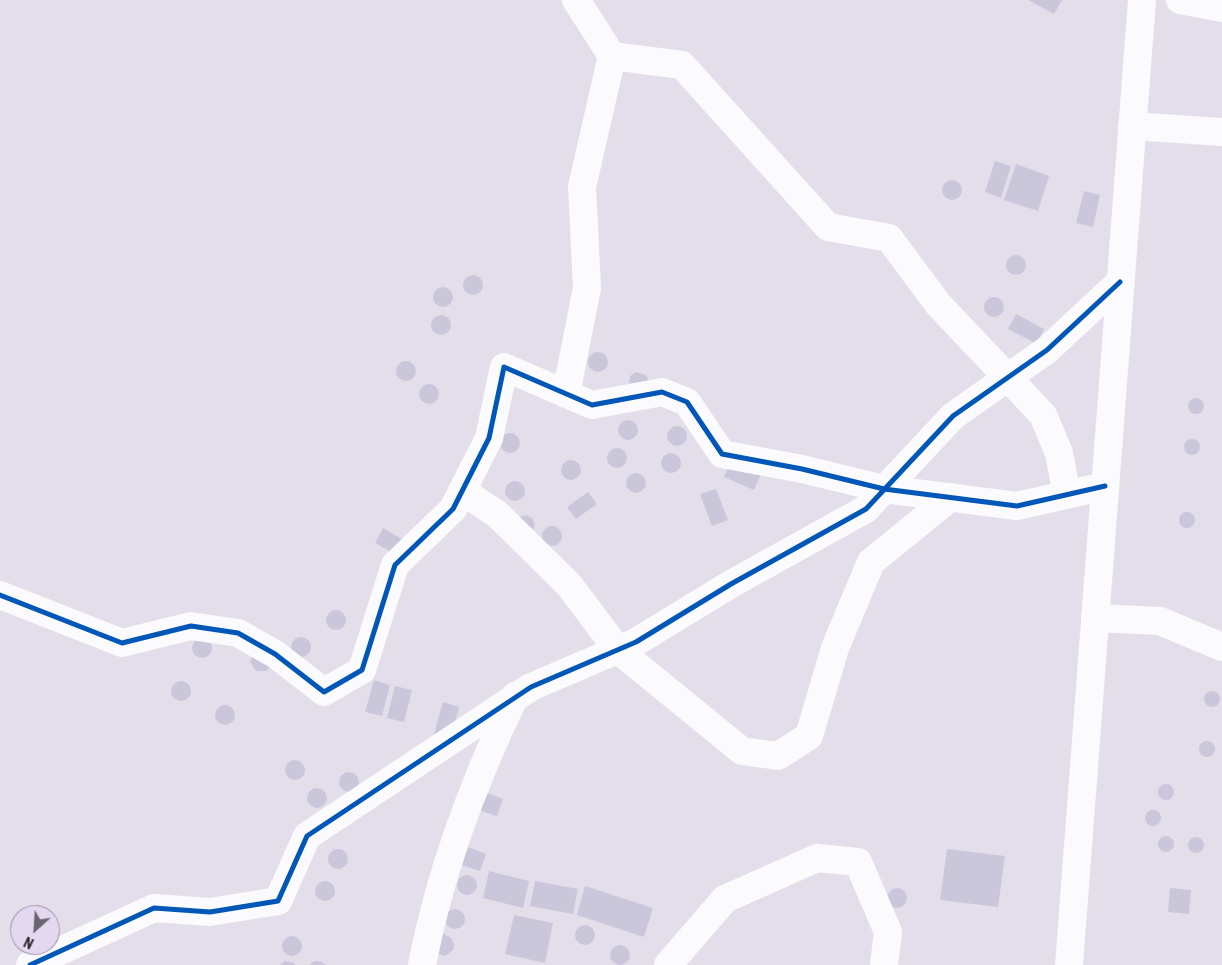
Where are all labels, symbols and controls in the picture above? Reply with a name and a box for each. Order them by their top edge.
north arrow [10,905,60,955]
text: N [22,934,36,952]

